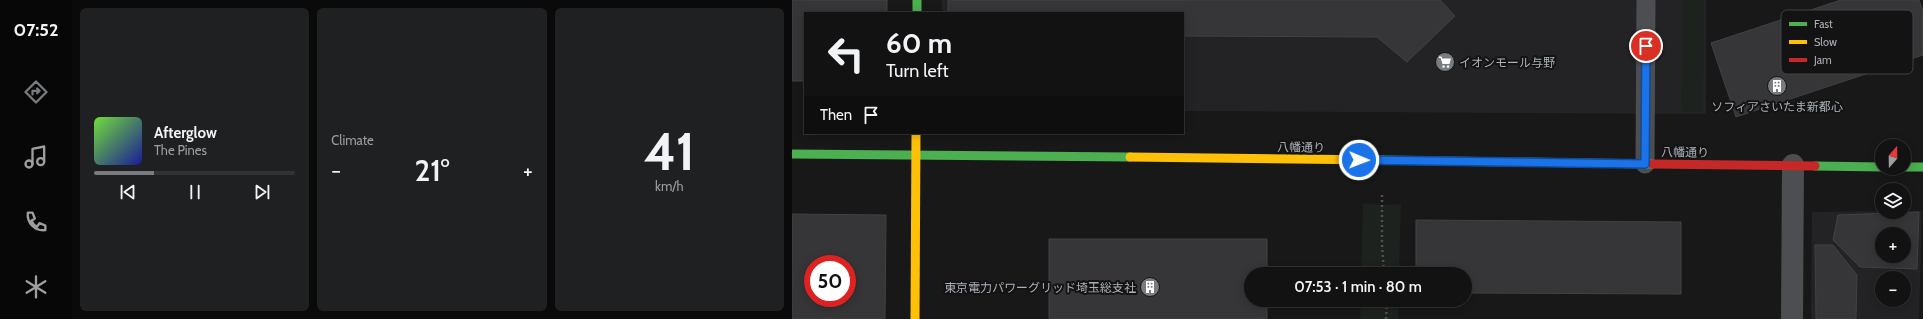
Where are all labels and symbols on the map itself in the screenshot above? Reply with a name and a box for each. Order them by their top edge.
legend [1781,10,1913,74]
text: Fast [1814,17,1833,31]
pin [1629,29,1663,63]
text: Slow [1814,35,1837,49]
supermarket icon: イオンモール与野 [1434,51,1456,73]
text: Jam [1813,53,1832,67]
place label: イオンモール与野 [1459,55,1555,70]
building icon: ソフィアさいたま新都心 [1766,75,1788,97]
place label: ソフィアさいたま新都心 [1711,99,1843,114]
street label: 八幡通り [1277,139,1325,155]
position arrow [1338,139,1380,181]
north arrow [1875,139,1911,175]
street label: 八幡通り [1661,144,1709,160]
speed limit sign: 50 [804,255,856,307]
building icon: 東京電力パワーグリッド埼玉総支社 [1139,276,1161,298]
place label: 東京電力パワーグリッド埼玉総支社 [944,280,1136,295]

